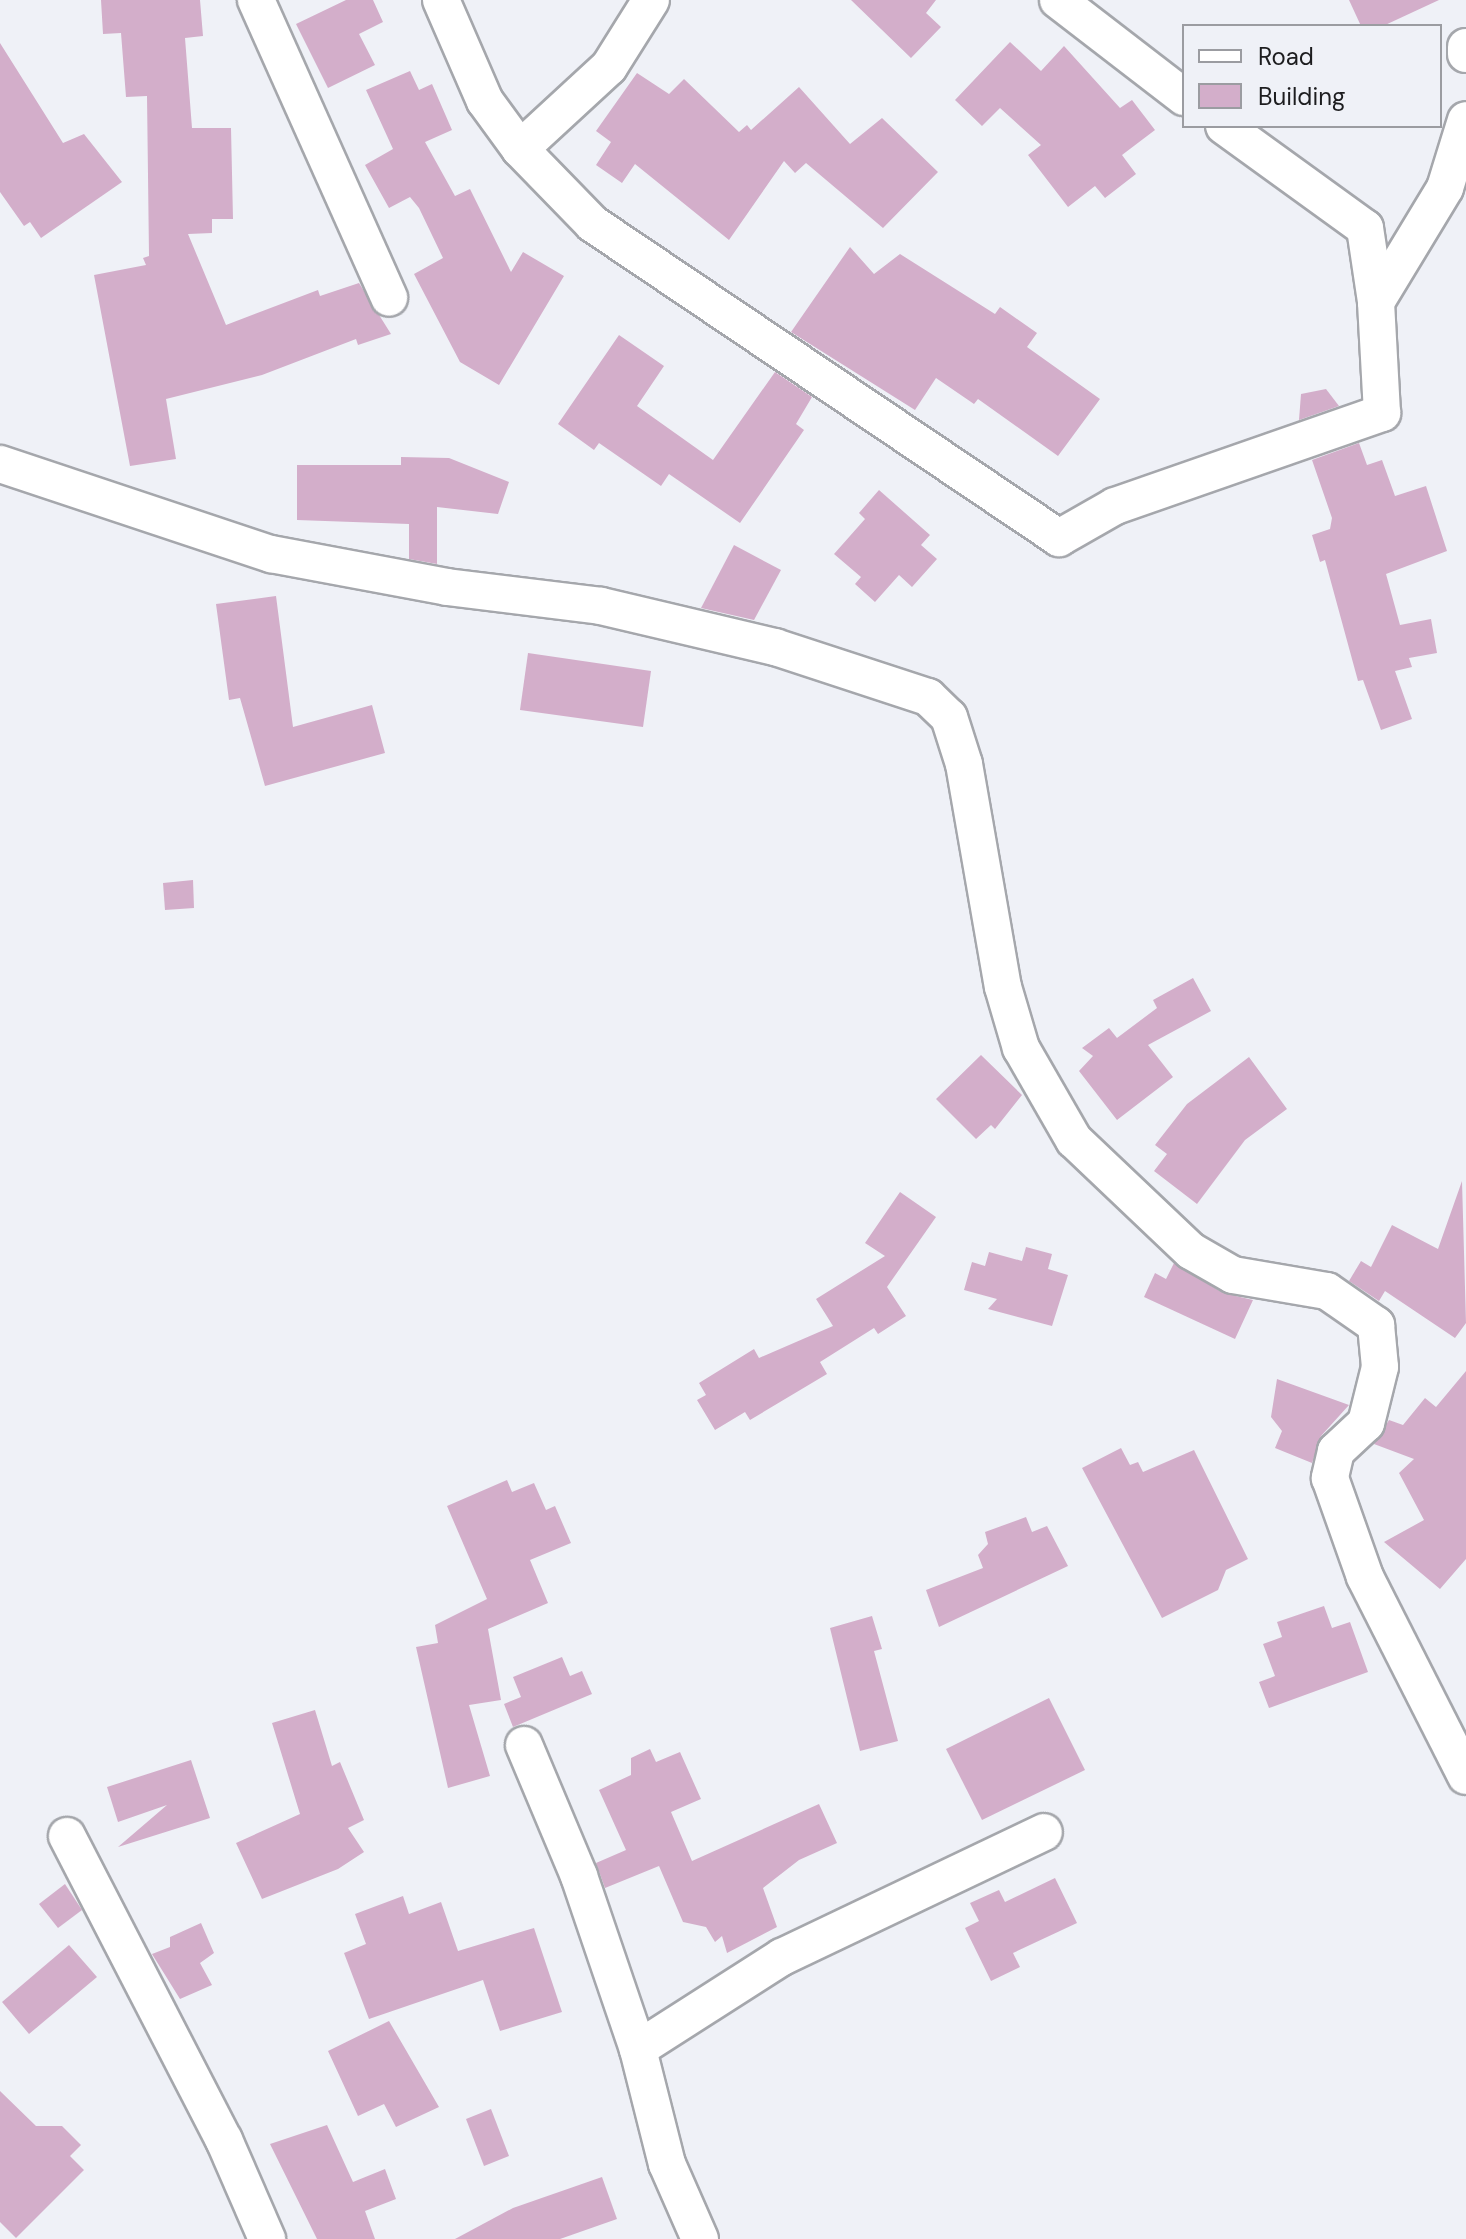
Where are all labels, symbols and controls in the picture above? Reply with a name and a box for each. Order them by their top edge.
legend [1182,24,1442,128]
text: Road [1258,41,1314,72]
text: Building [1258,81,1345,112]

